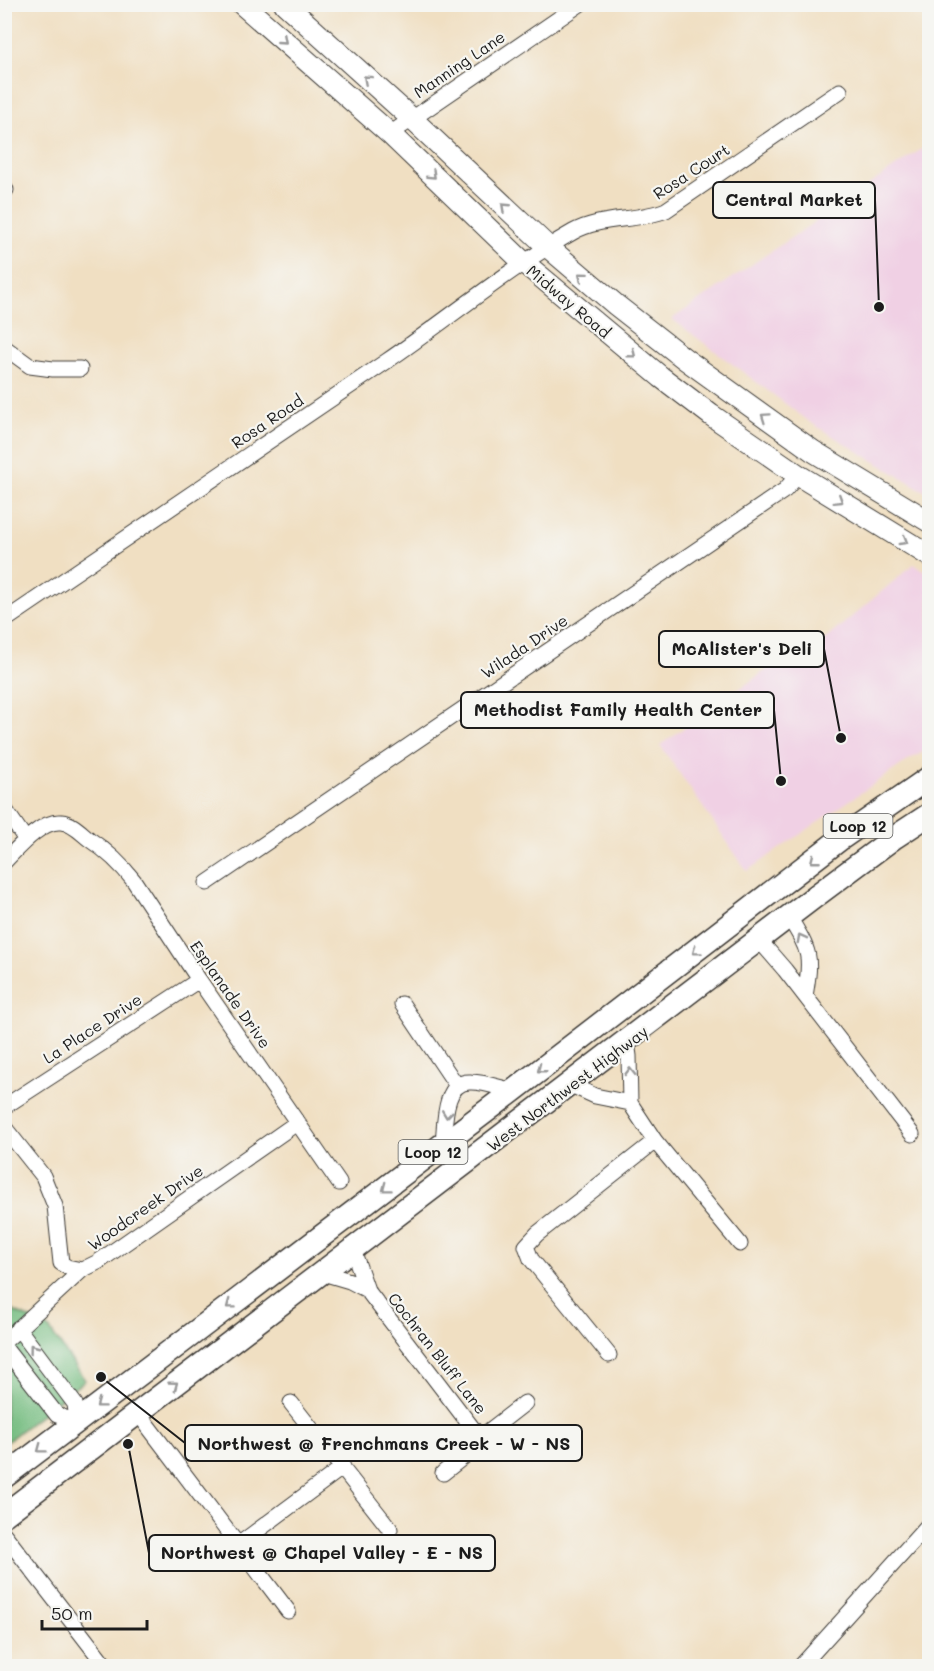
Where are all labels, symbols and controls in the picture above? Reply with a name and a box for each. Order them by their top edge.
street label: Manning Lane [409,26,509,102]
one-way arrow [276,33,287,44]
one-way arrow [364,75,374,86]
street label: Rosa Court [649,138,733,204]
one-way arrow [425,167,436,178]
callout: Central Market [713,182,875,218]
text: Central Market [725,187,863,211]
one-way arrow [501,203,512,214]
street label: Midway Road [523,260,615,342]
one-way arrow [578,273,589,284]
one-way arrow [626,347,637,358]
street label: Rosa Road [227,389,307,453]
one-way arrow [761,413,772,424]
one-way arrow [833,493,843,505]
one-way arrow [898,534,908,545]
street label: Wilada Drive [476,609,572,683]
callout: McAlister's Deli [659,631,824,667]
text: McAlister's Deli [672,636,812,660]
callout: Methodist Family Health Center [461,692,774,728]
text: Methodist Family Health Center [474,697,762,721]
road number: Loop 12 [824,814,892,838]
one-way arrow [809,852,820,863]
one-way arrow [797,934,808,944]
street label: Esplanade Drive [186,936,276,1052]
one-way arrow [691,943,702,954]
street label: La Place Drive [38,988,146,1068]
street label: West Northwest Highway [482,1020,652,1156]
one-way arrow [537,1062,548,1073]
one-way arrow [623,1068,636,1077]
one-way arrow [441,1109,453,1118]
road number: Loop 12 [398,1140,468,1164]
street label: Woodcreek Drive [83,1159,207,1255]
one-way arrow [381,1180,392,1191]
street label: Cochran Bluff Lane [384,1288,492,1418]
one-way arrow [226,1298,237,1309]
one-way arrow [29,1344,40,1355]
one-way arrow [168,1382,179,1393]
one-way arrow [96,1397,107,1408]
callout: Northwest @ Frenchmans Creek - W - NS [185,1425,582,1461]
text: Northwest @ Frenchmans Creek - W - NS [198,1431,570,1455]
one-way arrow [36,1442,47,1453]
callout: Northwest @ Chapel Valley - E - NS [149,1535,495,1571]
text: Northwest @ Chapel Valley - E - NS [161,1540,483,1564]
scale bar [42,1593,147,1631]
text: 50 m [51,1601,93,1625]

